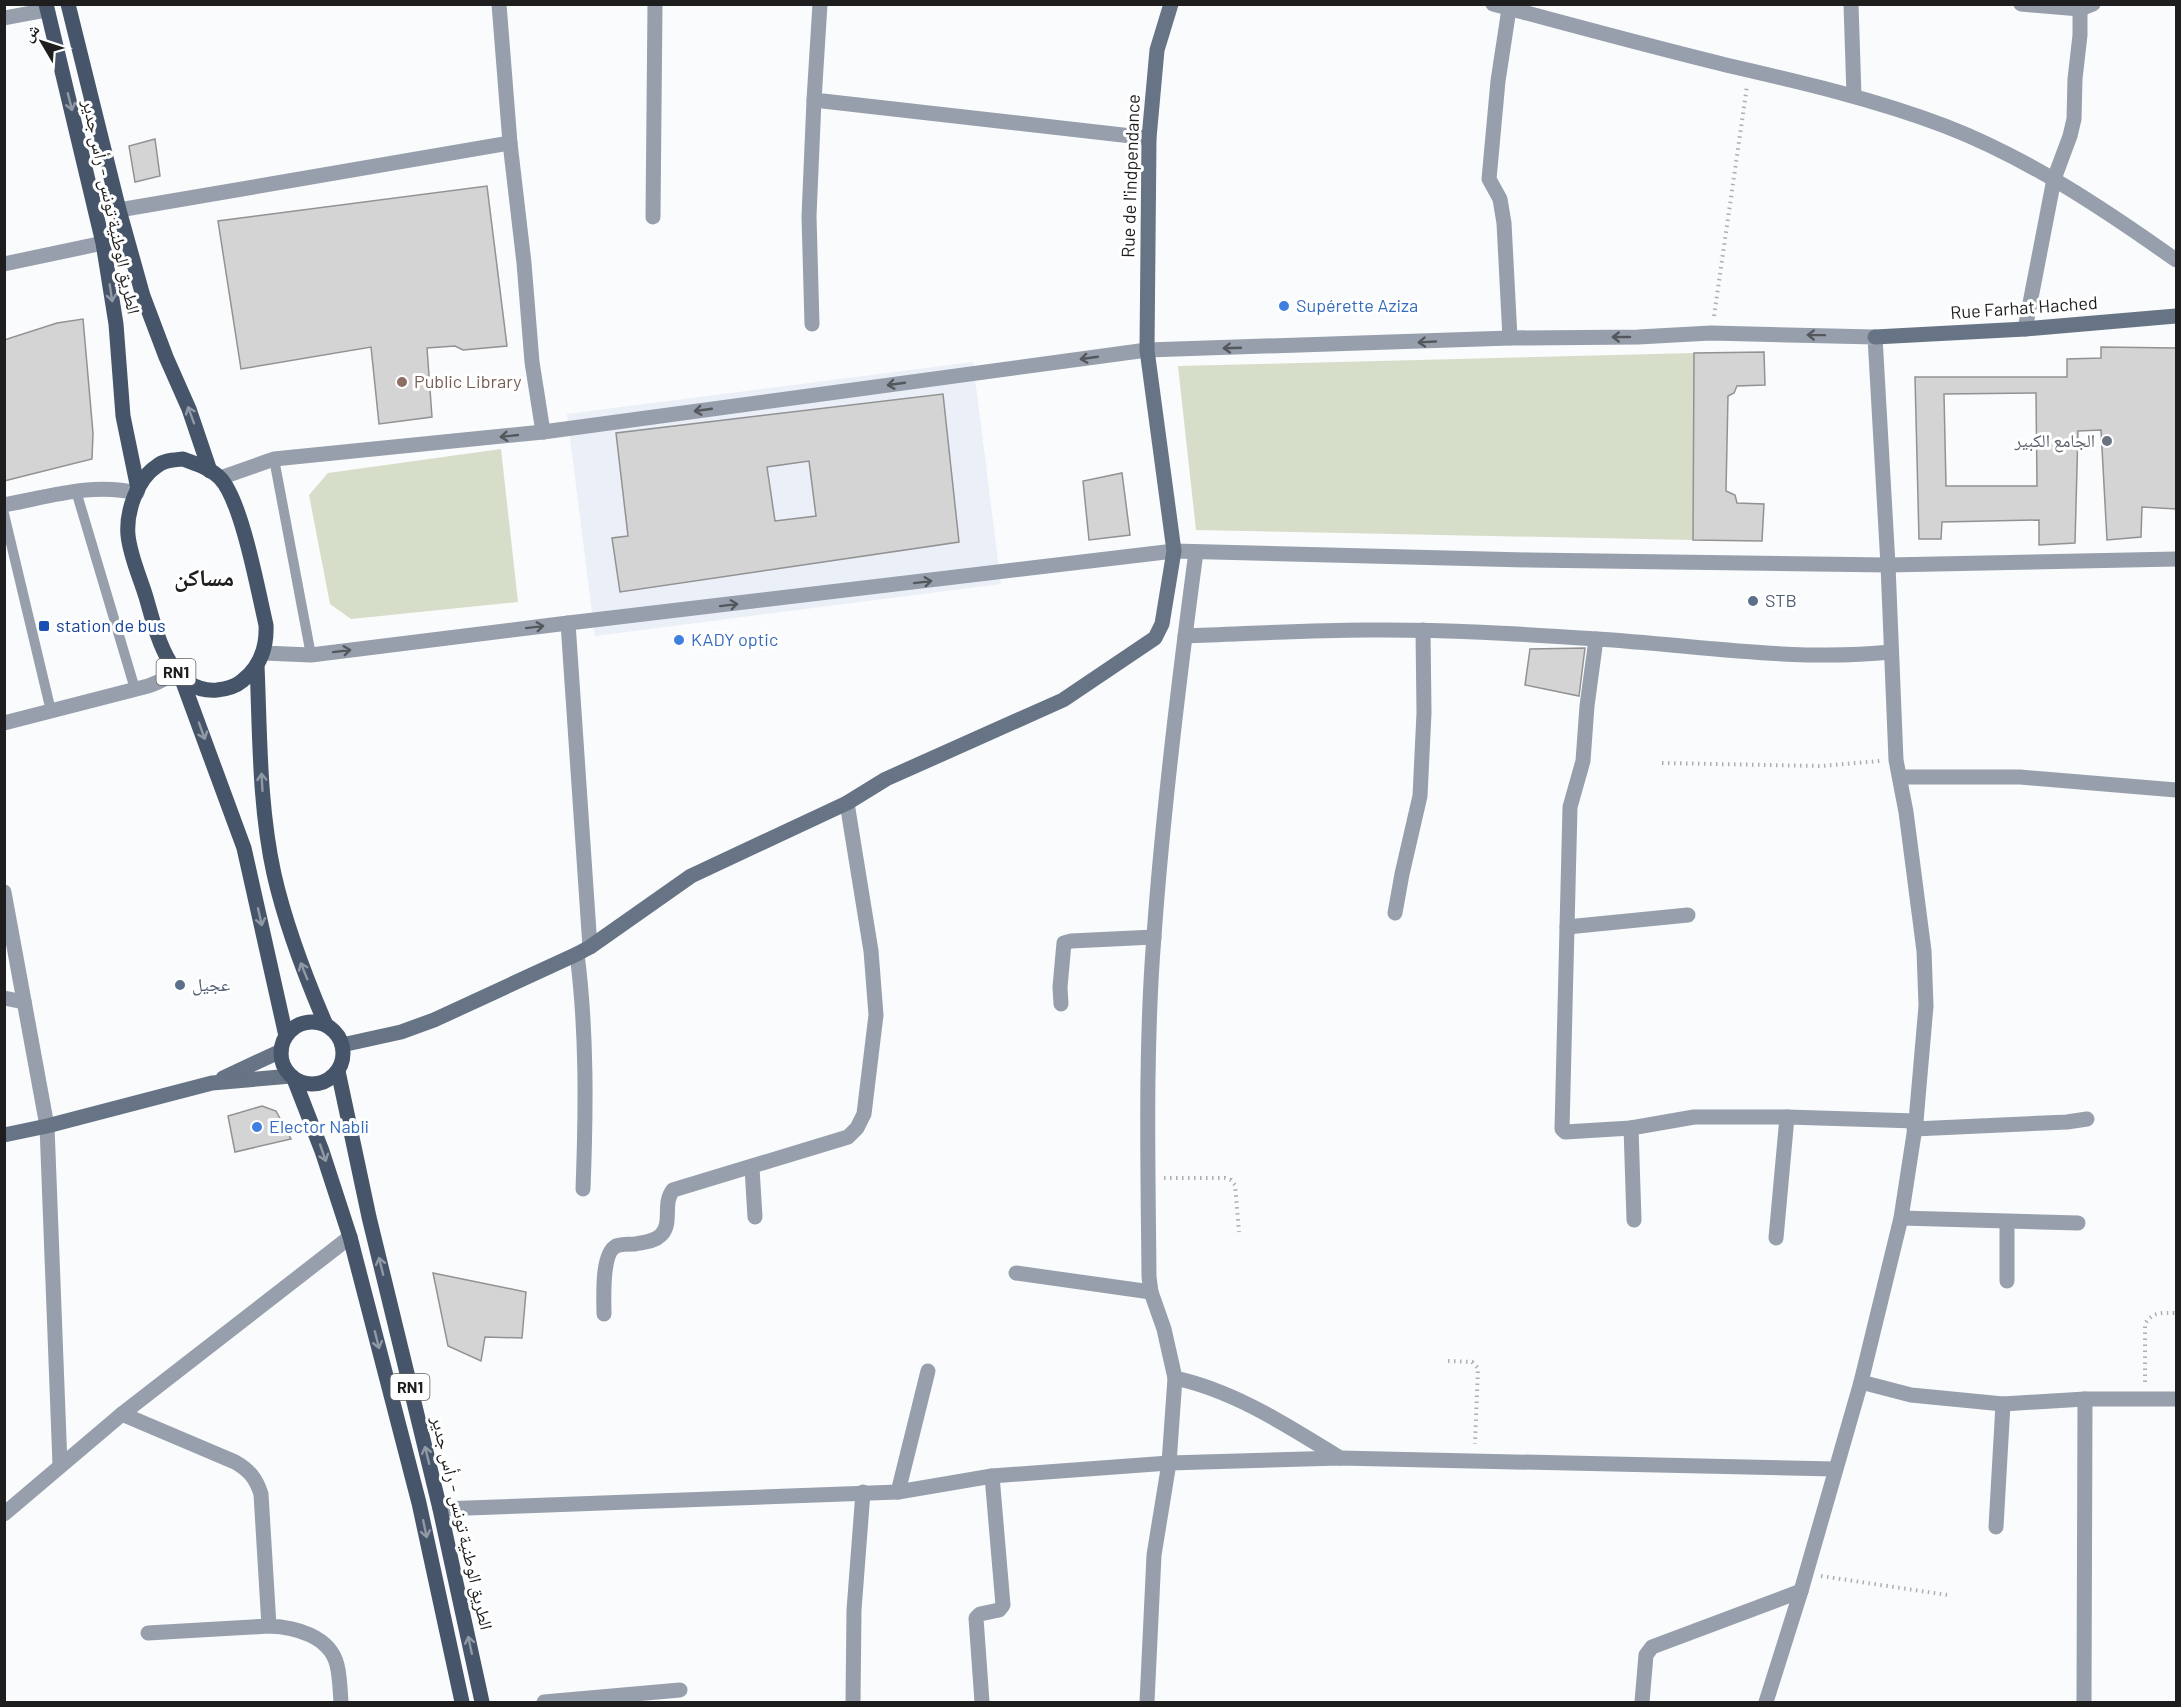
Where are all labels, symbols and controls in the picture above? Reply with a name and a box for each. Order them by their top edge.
north arrow [12,12,72,72]
text: ش [17,20,43,45]
one-way arrow [65,92,77,111]
street label: Rue de l'indpendance [1116,94,1144,258]
street label: الطريق الوطنية تونس - رأس جدير [77,97,145,316]
one-way arrow [105,282,116,302]
street label: Rue Farhat Hached [1950,291,2098,323]
place label: Supérette Aziza [1296,294,1418,316]
marker: Supérette Aziza [1277,299,1291,313]
one-way arrow [1807,330,1827,341]
one-way arrow [1612,331,1632,343]
one-way arrow [1417,336,1437,347]
one-way arrow [1222,342,1242,354]
one-way arrow [1080,353,1100,364]
place label: Public Library [414,370,522,392]
marker: Public Library [395,375,409,389]
one-way arrow [887,379,906,390]
one-way arrow [693,405,713,416]
one-way arrow [185,406,196,425]
place label: الجامع الكبير [2014,429,2095,453]
one-way arrow [500,431,520,442]
marker: الجامع الكبير [2100,434,2114,448]
district label: مساكن [174,562,234,592]
one-way arrow [912,576,932,587]
place label: STB [1765,589,1797,611]
marker: STB [1746,594,1760,608]
one-way arrow [719,599,739,610]
place label: station de bus [56,614,166,636]
marker: station de bus [37,619,51,633]
one-way arrow [525,621,545,632]
place label: KADY optic [691,628,778,650]
marker: KADY optic [672,633,686,647]
one-way arrow [332,646,351,657]
road number: RN1 [156,659,195,685]
one-way arrow [197,721,208,740]
one-way arrow [256,772,267,792]
one-way arrow [254,907,266,926]
one-way arrow [297,963,308,981]
place label: عجيل [192,973,230,996]
marker: عجيل [173,978,187,992]
place label: Elector Nabli [269,1115,369,1137]
marker: Elector Nabli [250,1120,264,1134]
one-way arrow [318,1143,329,1162]
one-way arrow [374,1256,386,1275]
one-way arrow [371,1330,383,1349]
road number: RN1 [390,1374,430,1400]
street label: الطريق الوطنية تونس - رأس جدير [426,1413,498,1632]
one-way arrow [420,1446,432,1465]
one-way arrow [420,1519,431,1538]
one-way arrow [463,1636,475,1655]

